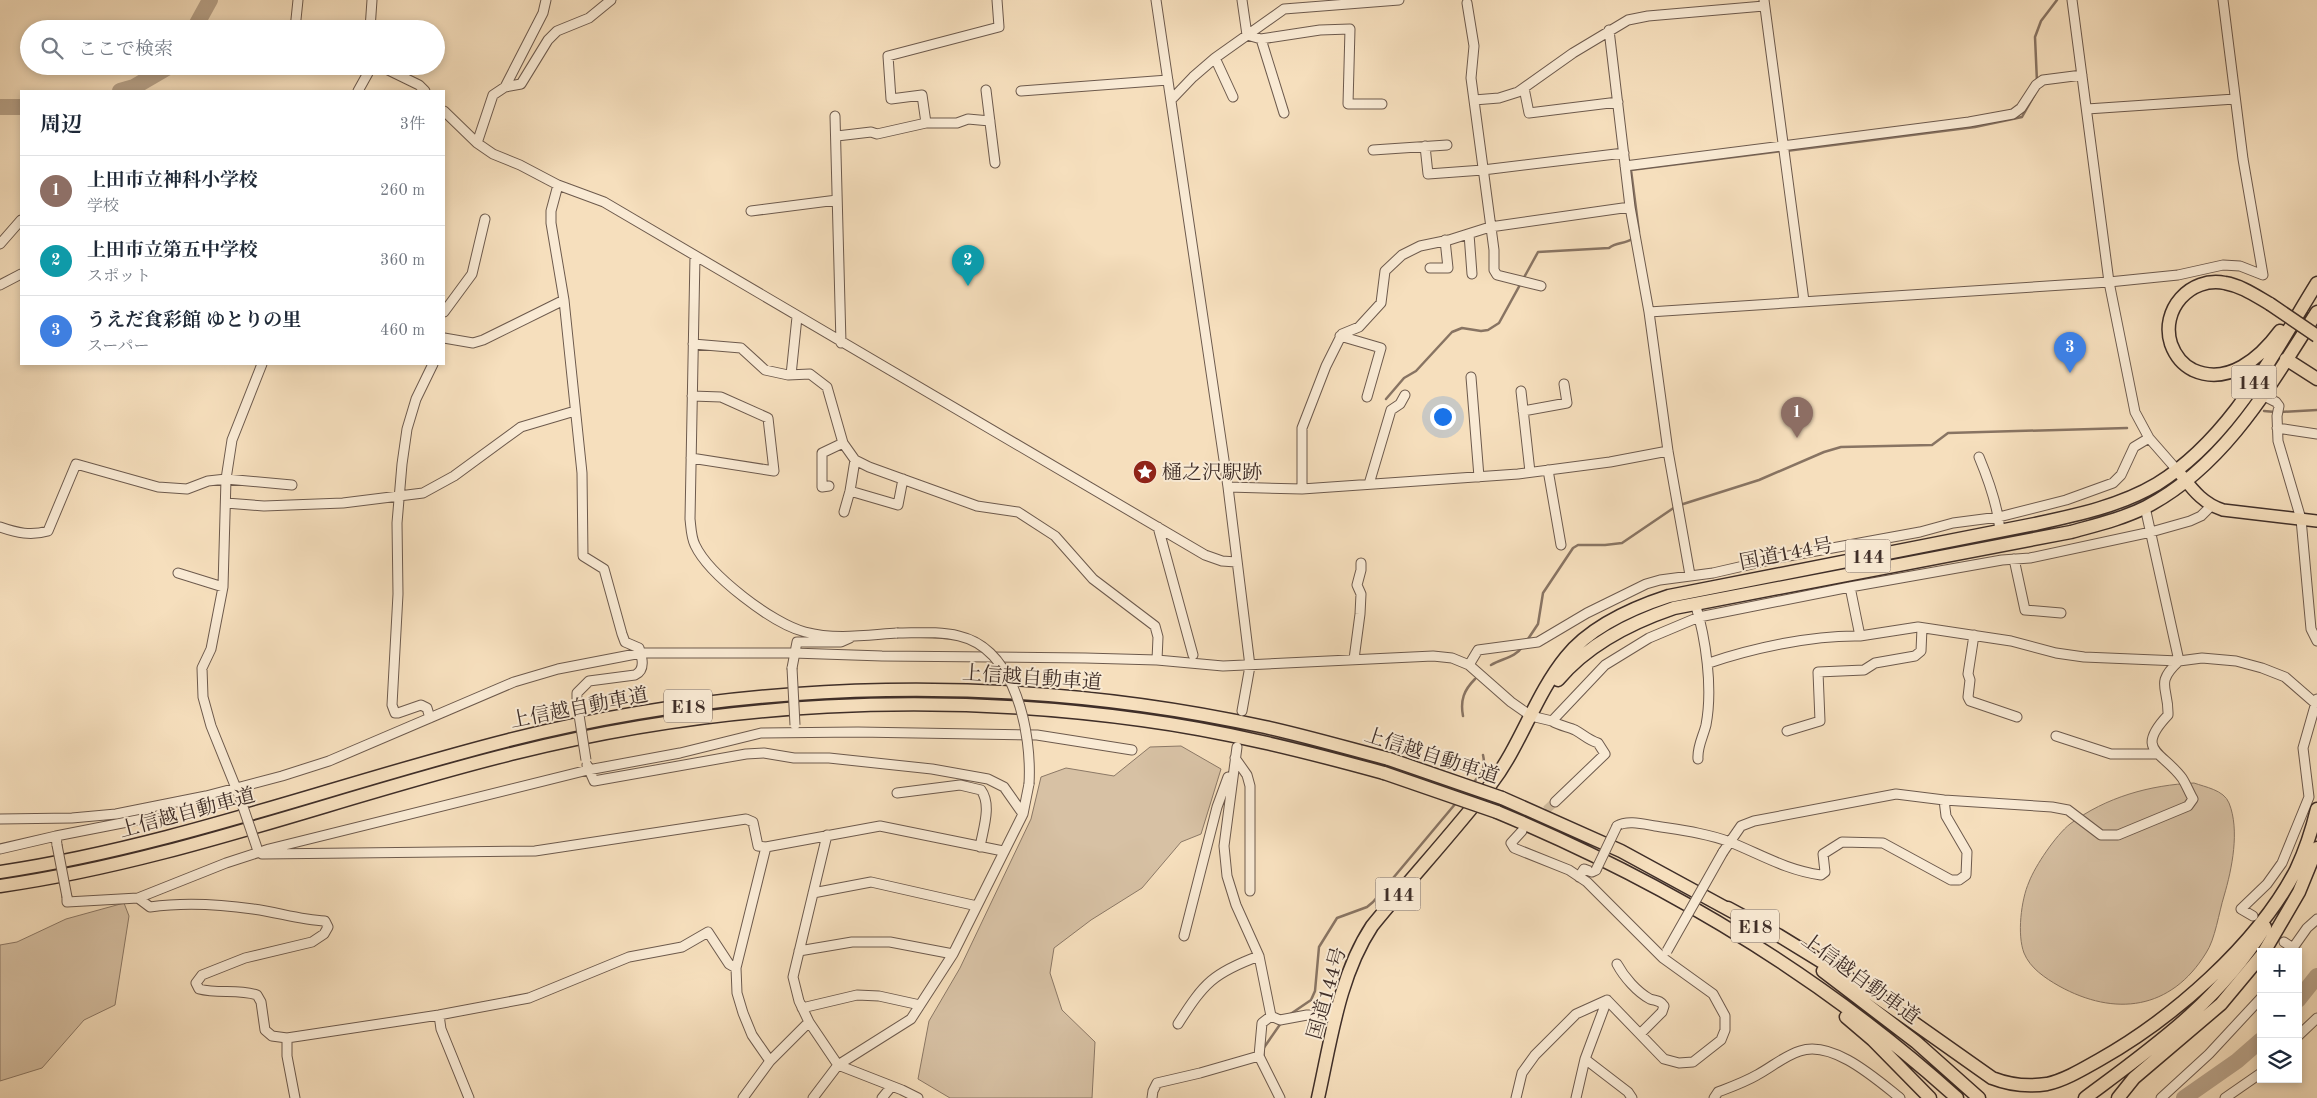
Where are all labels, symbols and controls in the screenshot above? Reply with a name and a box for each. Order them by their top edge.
search box [20,20,445,75]
icon: search [38,34,66,62]
text: ここで検索 [78,41,173,60]
text: 周辺 [40,115,82,136]
text: 3件 [400,117,425,133]
text: 上田市立神科小学校 [87,172,258,191]
text: 1 [51,183,61,199]
text: 260 m [380,183,425,199]
text: 学校 [87,199,119,215]
text: 上田市立第五中学校 [87,242,258,261]
pin: 2 [952,245,984,286]
text: 2 [51,253,61,269]
text: 360 m [380,253,425,269]
text: スポット [87,269,151,285]
text: うえだ食彩館 ゆとりの里 [87,312,301,331]
text: 3 [51,323,61,339]
text: 460 m [380,323,425,339]
pin: 3 [2054,332,2086,373]
text: スーパー [87,339,149,355]
road number: 144 [2232,366,2276,398]
pin: 1 [1781,397,1813,438]
your location [1430,404,1456,430]
place icon: 樋之沢駅跡 [1132,459,1158,485]
place label: 樋之沢駅跡 [1162,462,1262,484]
street label: 国道144号 [1738,534,1835,574]
road number: 144 [1846,540,1890,572]
street label: 上信越自動車道 [961,662,1103,694]
street label: 上信越自動車道 [508,684,650,732]
road number: E18 [664,689,712,722]
street label: 上信越自動車道 [1362,724,1502,788]
street label: 上信越自動車道 [117,784,258,842]
road number: 144 [1376,878,1420,911]
road number: E18 [1731,909,1779,942]
street label: 上信越自動車道 [1797,929,1924,1029]
street label: 国道144号 [1303,945,1351,1042]
map controls [2257,948,2302,1083]
button: + [2257,948,2302,993]
button: − [2257,993,2302,1038]
button: layers [2257,1038,2302,1083]

